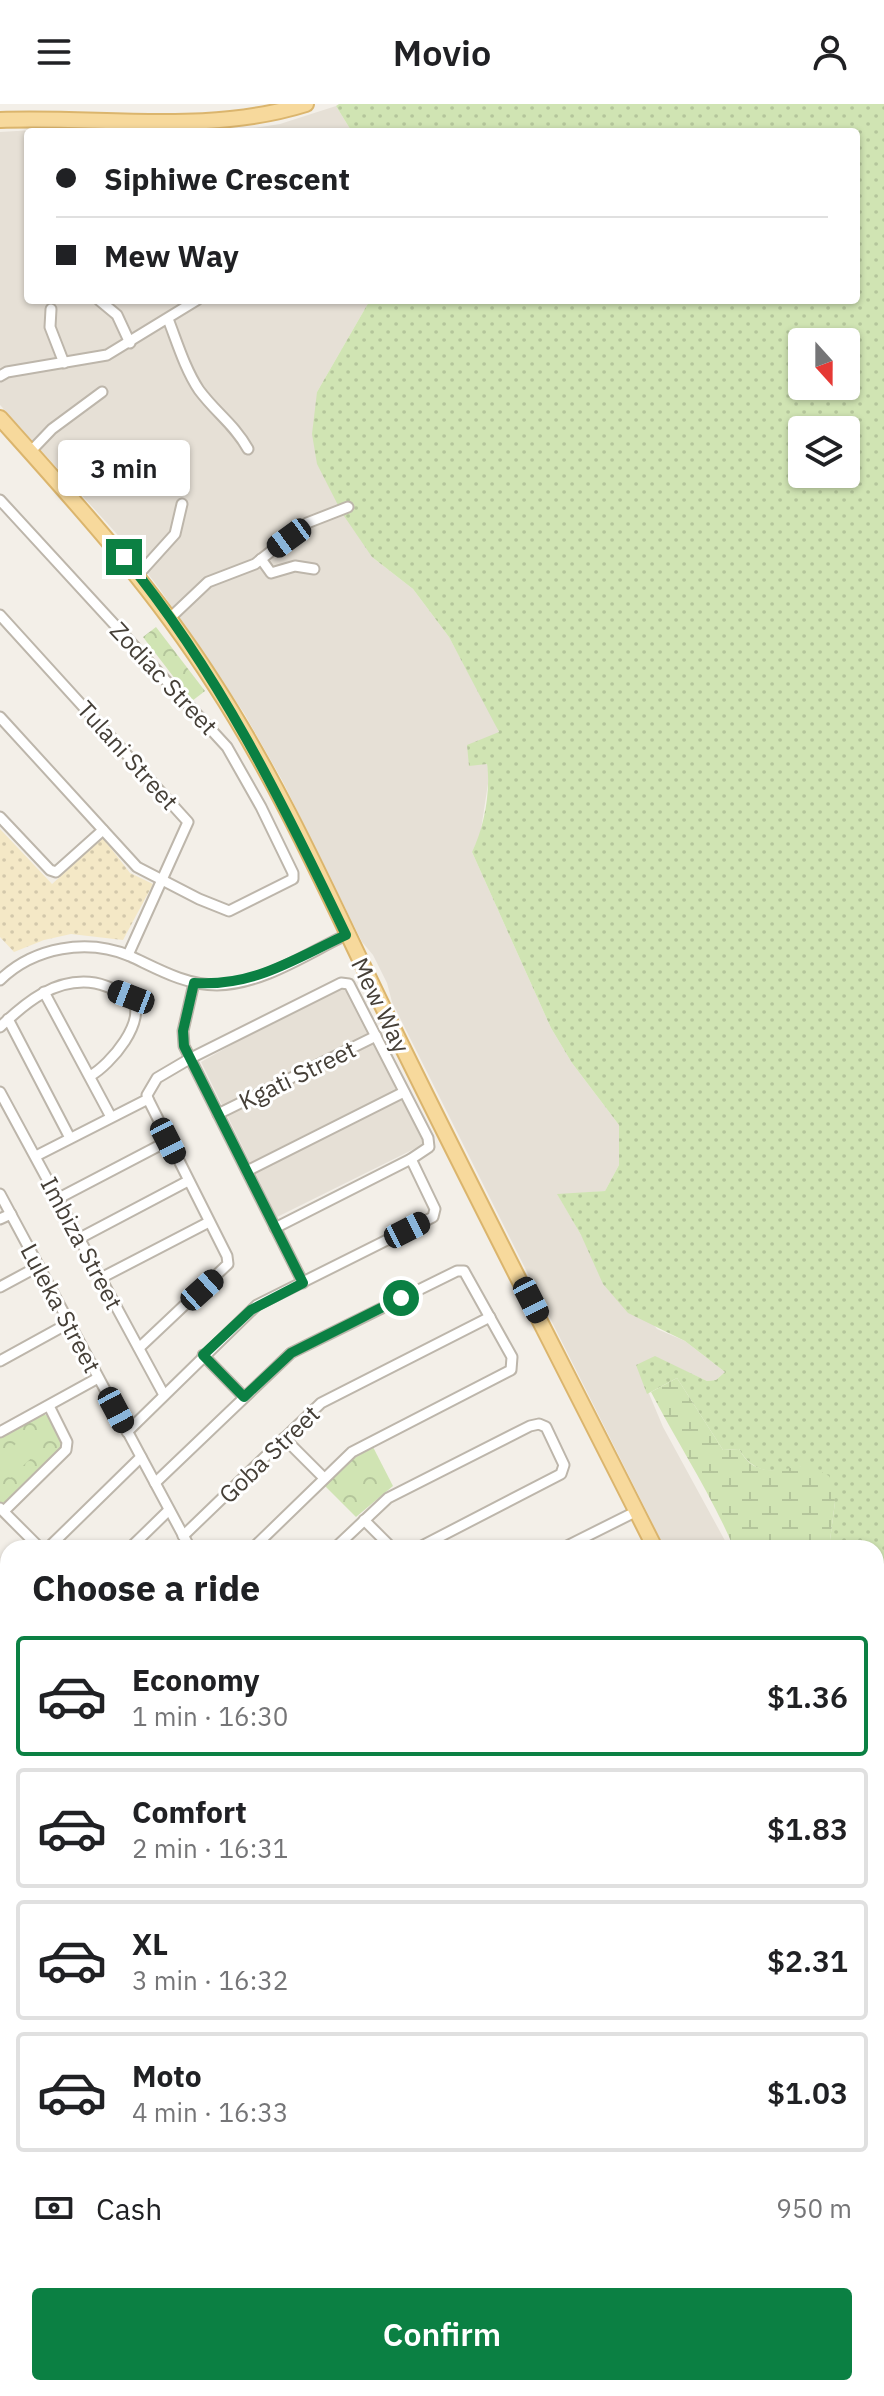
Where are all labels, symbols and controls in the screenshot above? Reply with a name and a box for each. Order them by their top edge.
text: Movio [393,29,491,76]
icon: menu [32,30,76,74]
icon: person [808,30,852,74]
text: Siphiwe Crescent [104,159,350,198]
text: Mew Way [104,236,239,275]
north arrow [788,328,860,400]
map controls [788,328,860,488]
button: layers [788,416,860,488]
callout: 3 min [58,441,190,497]
text: 3 min [90,451,158,485]
car [263,514,315,562]
route end [106,539,142,575]
street label: Zodiac Street [103,615,225,741]
street label: Tulani Street [70,694,186,816]
street label: Mew Way [344,952,418,1058]
car [104,977,158,1017]
street label: Kgati Street [233,1033,361,1117]
car [146,1114,190,1168]
street label: Imbiza Street [34,1171,130,1315]
car [380,1208,434,1252]
street label: Luleka Street [14,1238,108,1378]
car [176,1265,228,1315]
car [509,1273,553,1327]
route start [383,1280,419,1316]
car [94,1383,138,1437]
street label: Goba Street [212,1398,326,1510]
text: Choose a ride [32,1564,260,1611]
icon: car [36,1660,108,1732]
text: Economy [132,1660,260,1699]
text: $1.36 [767,1677,848,1716]
text: 1 min · 16:30 [132,1699,288,1733]
icon: car [36,1792,108,1864]
text: Comfort [132,1792,247,1831]
text: $1.83 [767,1809,848,1848]
text: 2 min · 16:31 [132,1831,288,1865]
icon: car [36,1924,108,1996]
text: XL [132,1924,168,1963]
text: $2.31 [767,1941,848,1980]
text: 3 min · 16:32 [132,1963,288,1997]
icon: car [36,2056,108,2128]
text: Moto [132,2056,202,2095]
text: $1.03 [767,2073,848,2112]
text: 4 min · 16:33 [132,2095,288,2129]
icon: cash [32,2186,76,2230]
text: Cash [96,2189,162,2228]
text: 950 m [776,2191,852,2225]
button: Confirm [32,2288,852,2380]

